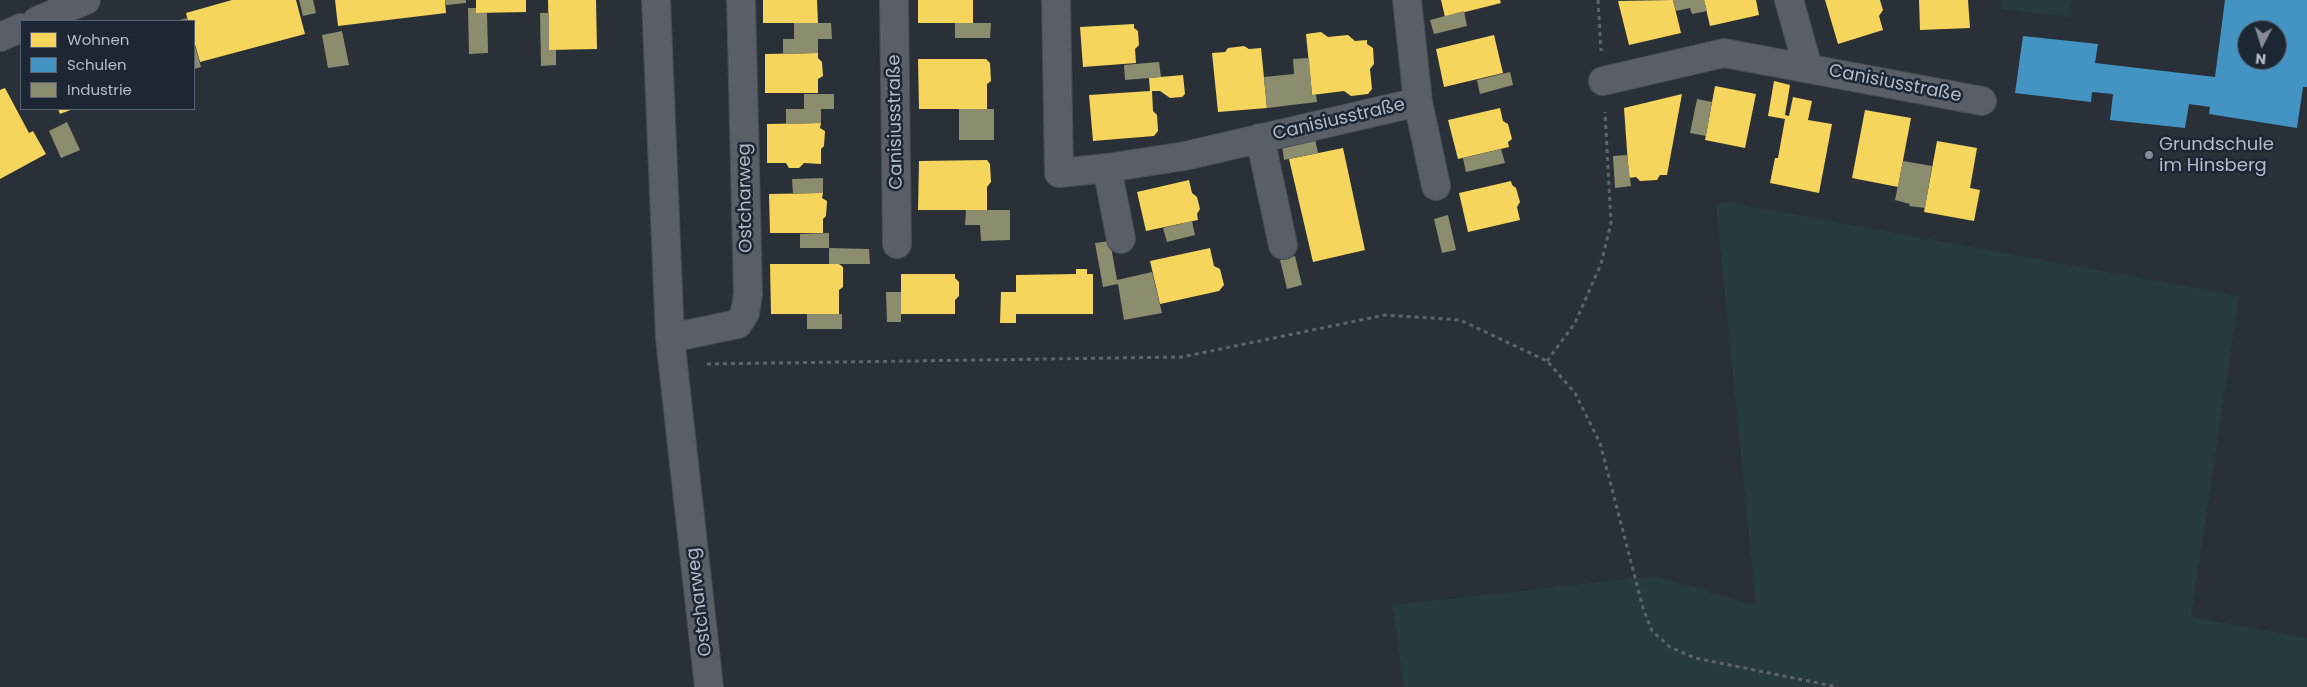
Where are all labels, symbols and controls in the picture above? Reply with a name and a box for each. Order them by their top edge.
legend [20,20,195,110]
north arrow [2237,20,2287,70]
text: Wohnen [67,29,129,50]
text: N [2255,49,2267,69]
text: Schulen [67,54,127,75]
street label: Canisiusstraße [884,54,908,190]
street label: Canisiusstraße [1827,61,1963,107]
text: Industrie [67,79,132,100]
street label: Canisiusstraße [1271,94,1407,146]
place label: Grundschule im Hinsberg [2159,134,2274,176]
street label: Ostcharweg [734,143,758,253]
marker: Grundschule im Hinsberg [2143,149,2155,161]
street label: Ostcharweg [683,546,717,658]

